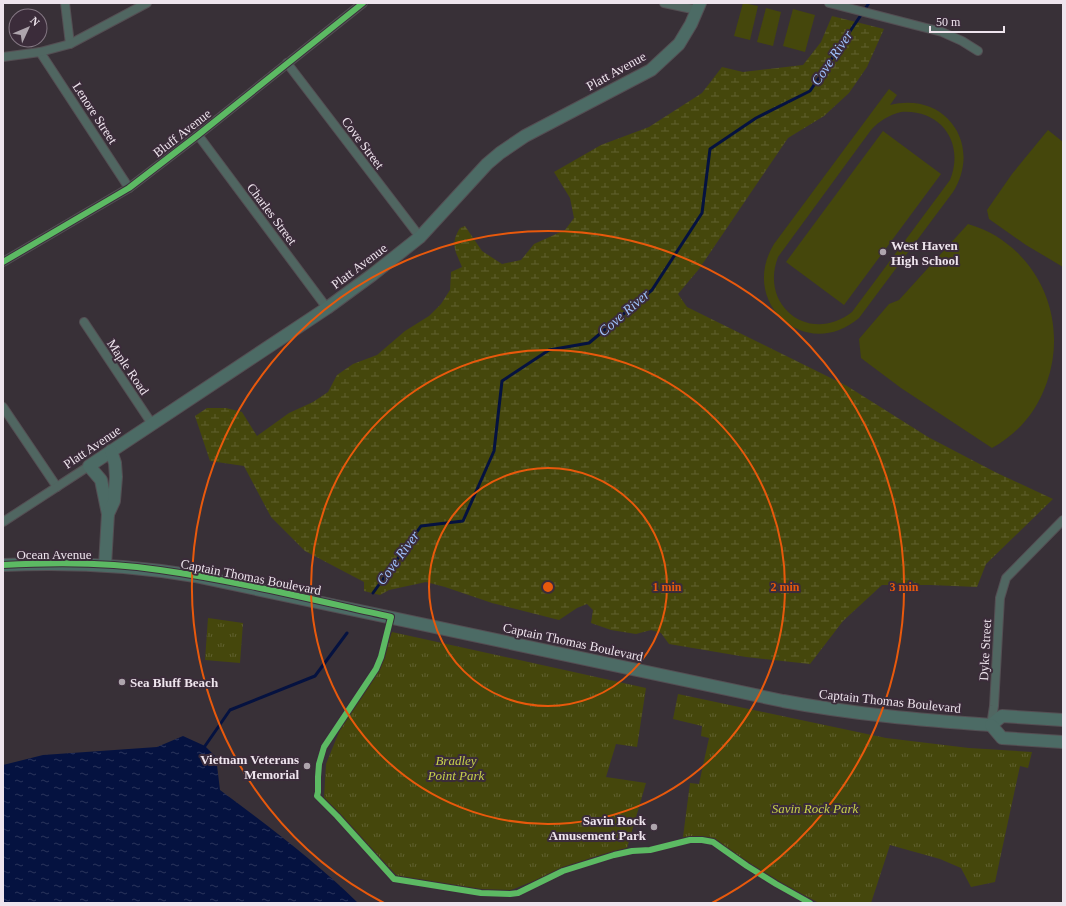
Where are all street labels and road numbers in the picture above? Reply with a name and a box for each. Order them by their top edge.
street label: Platt Avenue [584,48,649,94]
street label: Lenore Street [70,79,121,147]
street label: Bluff Avenue [150,106,214,160]
street label: Cove Street [339,114,388,172]
street label: Charles Street [244,180,300,248]
street label: Platt Avenue [328,240,390,292]
street label: Maple Road [104,336,152,398]
street label: Platt Avenue [61,422,124,472]
street label: Ocean Avenue [16,547,92,562]
street label: Captain Thomas Boulevard [180,556,323,598]
street label: Dyke Street [976,618,994,681]
street label: Captain Thomas Boulevard [502,620,645,664]
street label: Captain Thomas Boulevard [818,686,962,716]

